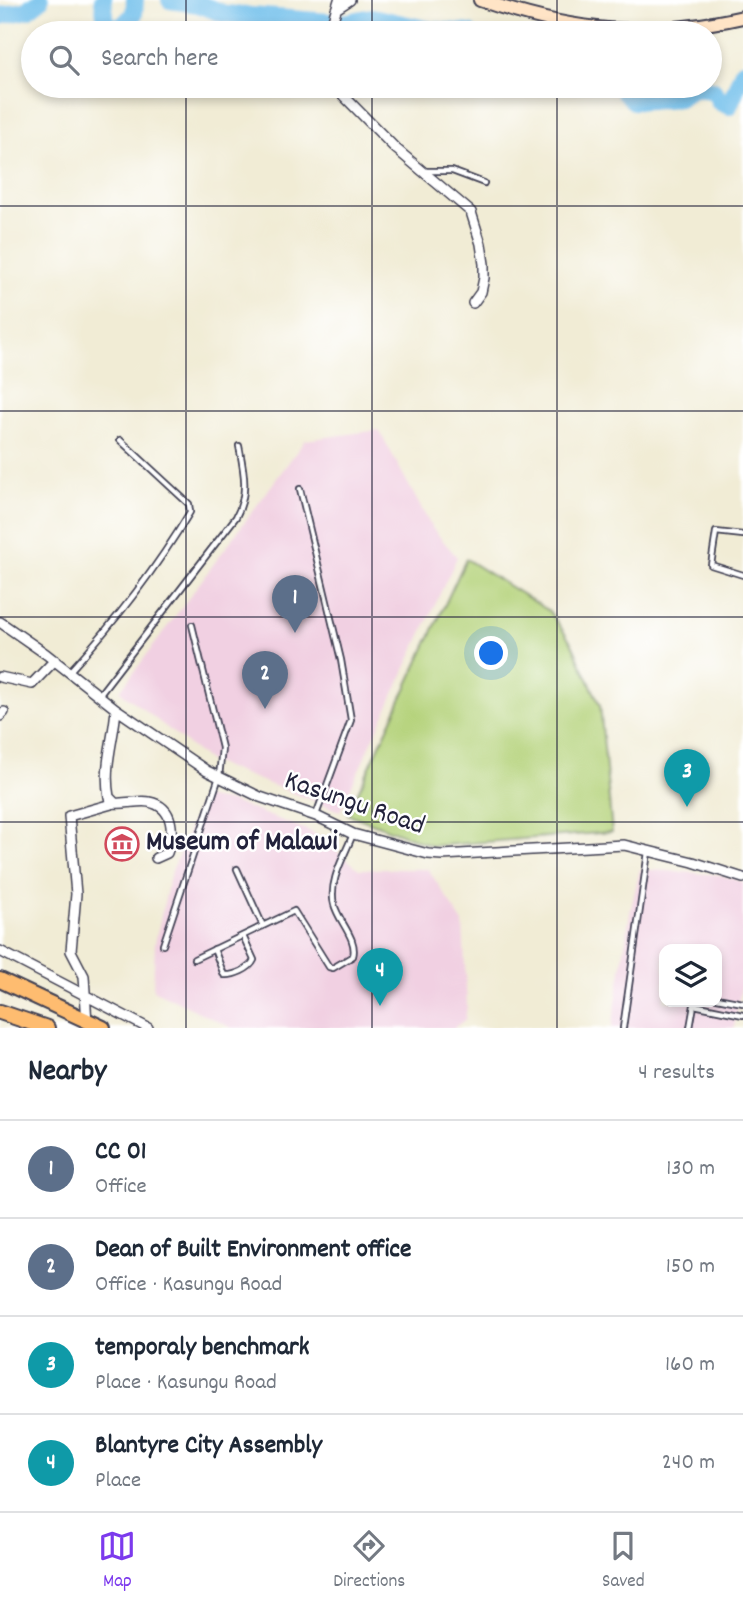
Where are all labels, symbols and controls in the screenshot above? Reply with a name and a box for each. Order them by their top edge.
search box [21,21,722,98]
icon: search [45,41,83,79]
text: Search here [101,41,219,78]
pin: 1 [272,575,318,633]
your location [474,636,508,670]
pin: 2 [242,651,288,709]
pin: 3 [664,749,710,807]
street label: Kasungu Road [278,762,430,848]
place label: Museum of Malawi [146,824,338,864]
museum icon: Museum of Malawi [103,825,141,863]
map controls [659,944,722,1007]
button: layers [659,944,722,1007]
pin: 4 [357,948,403,1006]
text: Nearby [28,1052,106,1095]
text: 4 results [638,1057,715,1090]
text: CC 01 [95,1134,147,1171]
text: 1 [48,1153,54,1186]
text: 130 m [666,1153,715,1186]
text: Office [95,1171,147,1204]
text: Dean of Built Environment office [95,1232,411,1269]
text: 2 [46,1251,56,1284]
text: 150 m [666,1251,715,1284]
text: Office · Kasungu Road [95,1269,282,1302]
text: temporaly benchmark [95,1330,309,1367]
text: 3 [46,1349,56,1382]
text: 160 m [665,1349,715,1382]
text: Place · Kasungu Road [95,1367,277,1400]
text: Blantyre City Assembly [95,1428,322,1465]
text: 4 [46,1447,56,1480]
text: 240 m [662,1447,715,1480]
text: Place [95,1465,141,1498]
tab: Map [98,1527,136,1596]
tab: Directions [333,1527,405,1596]
tab: Saved [602,1527,645,1596]

